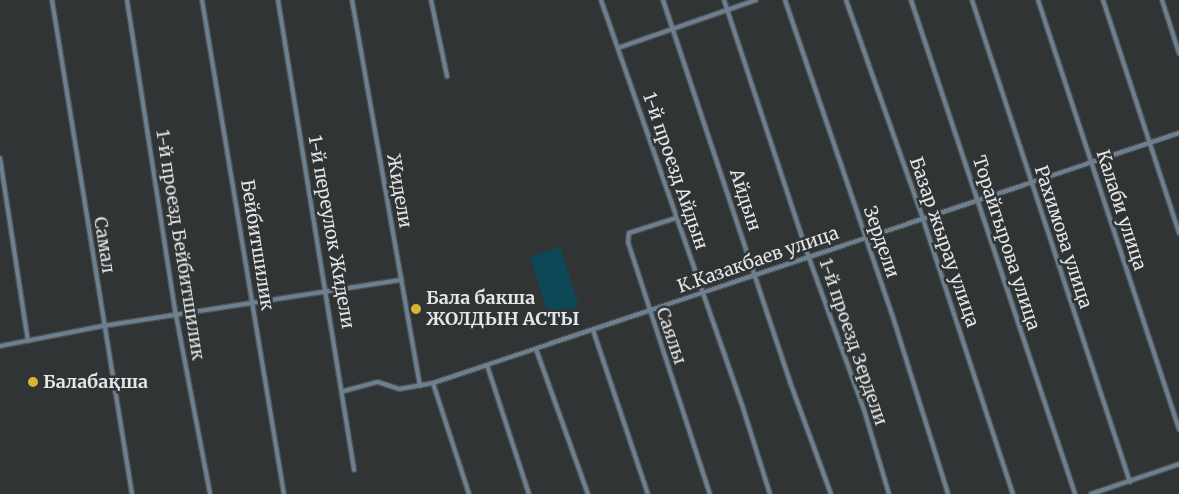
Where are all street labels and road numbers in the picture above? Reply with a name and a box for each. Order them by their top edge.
street label: 1-й проезд Айдын [638,90,712,252]
street label: 1-й проезд Бейбитшилик [151,128,209,362]
street label: 1-й переулок Жидели [303,134,359,330]
street label: Калаби улица [1091,147,1151,273]
street label: Жидели [382,152,416,230]
street label: Торайгырова улица [968,153,1044,333]
street label: Базар жырау улица [905,154,983,330]
street label: Рахимова улица [1030,163,1096,311]
street label: Айдын [725,166,765,234]
street label: Бейбитшилик [236,178,278,312]
street label: Зердели [859,203,903,281]
street label: Самал [89,215,119,275]
street label: К.Казакбаев улица [675,222,841,298]
street label: 1-й проезд Зердели [814,256,892,428]
street label: Саялы [651,305,691,367]

